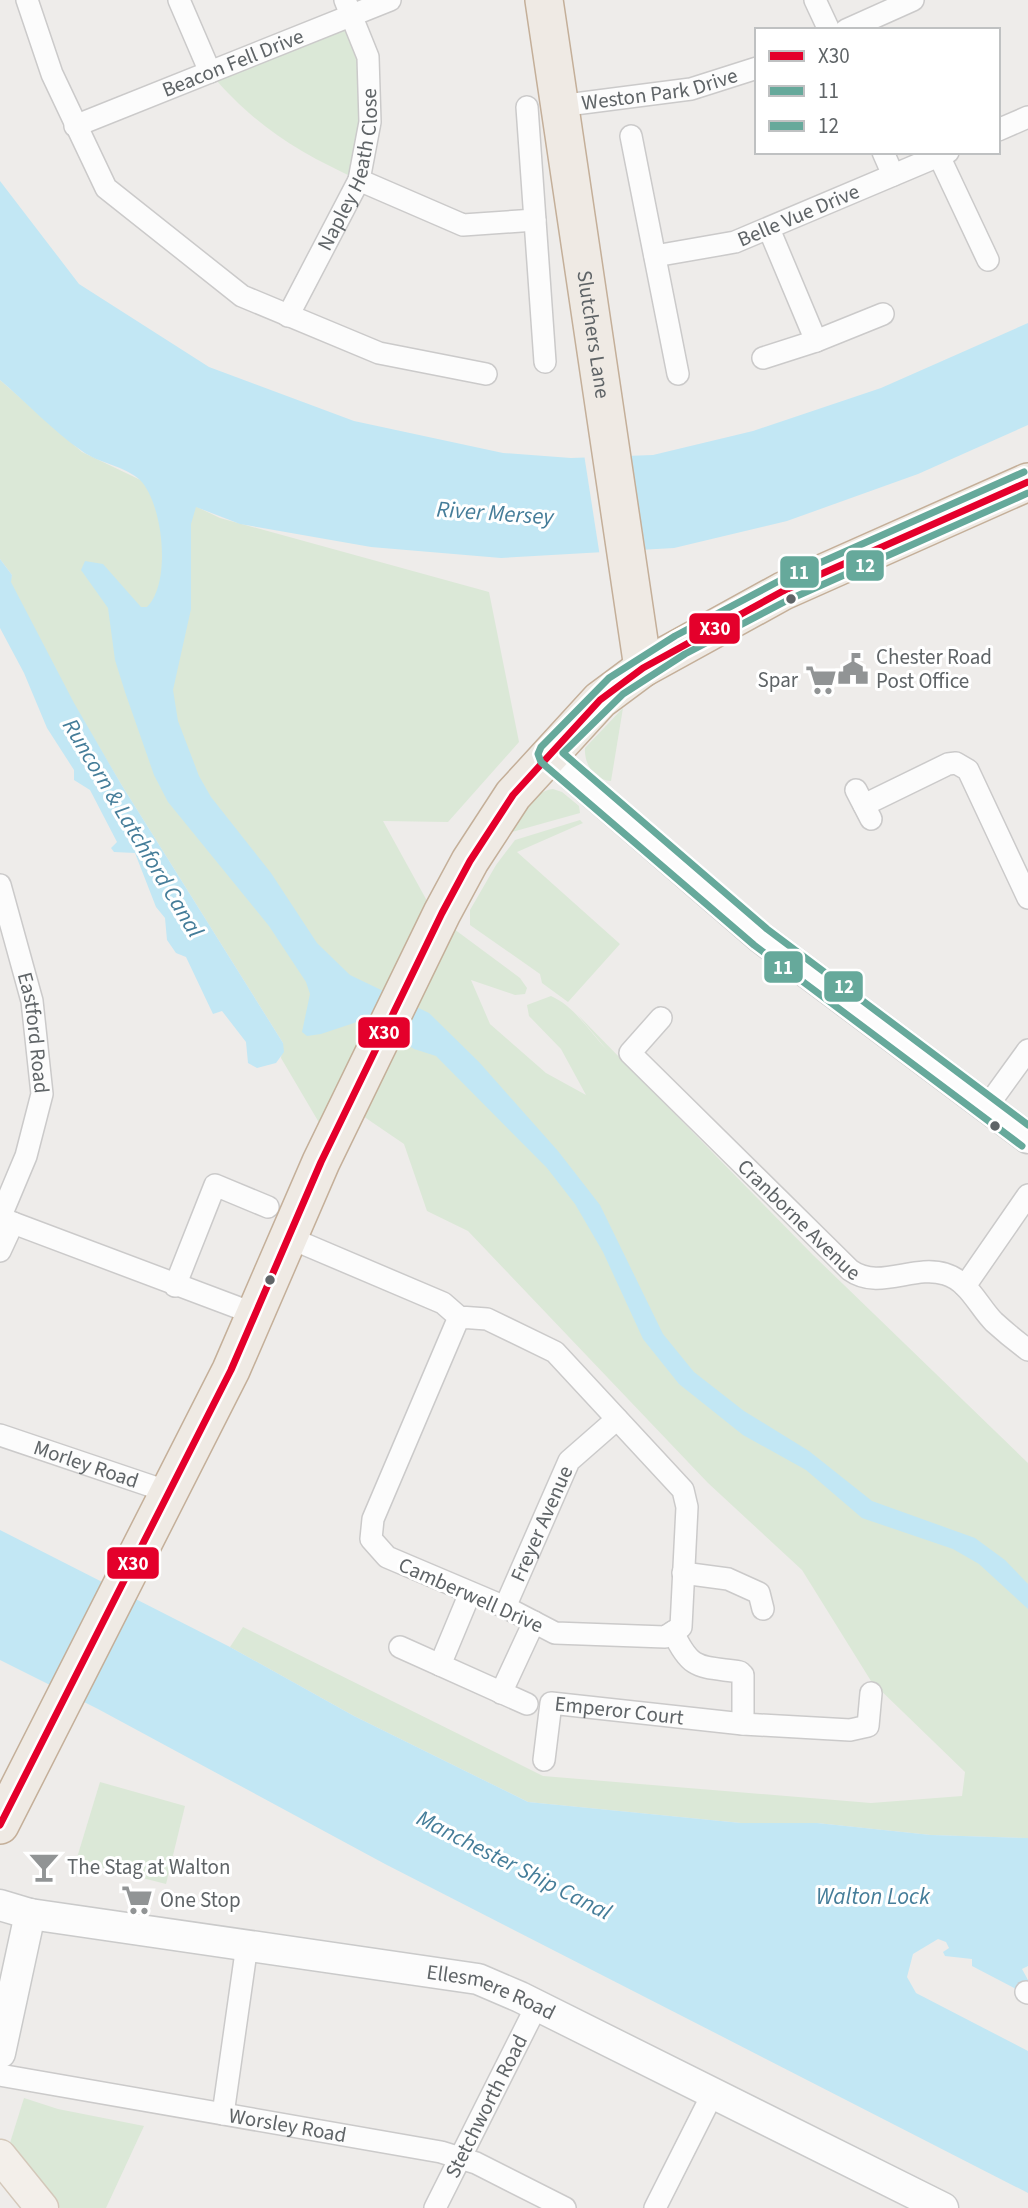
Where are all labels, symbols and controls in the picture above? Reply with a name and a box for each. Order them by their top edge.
street label: Beacon Fell Drive [157,21,308,105]
legend [755,28,1000,154]
text: X30 [818,41,850,71]
street label: Weston Park Drive [580,60,741,118]
text: 11 [818,76,839,106]
street label: Napley Heath Close [310,88,385,256]
text: 12 [818,111,839,141]
street label: Belle Vue Drive [733,176,864,254]
street label: Slutchers Lane [569,268,618,400]
water label: River Mersey [435,492,556,534]
line badge: 12 [845,549,885,582]
text: 12 [855,553,875,580]
line badge: 11 [779,555,820,589]
text: 11 [789,560,809,587]
unlabelled marker [784,592,798,606]
line badge: X30 [688,612,741,645]
text: X30 [700,616,730,643]
place label: Chester Road Post Office [876,642,992,696]
public building icon: Chester Road Post Office [836,652,870,686]
supermarket icon: Spar [804,663,838,697]
place label: Spar [758,665,799,695]
water label: Runcorn & Latchford Canal [54,712,212,944]
line badge: 11 [763,950,804,984]
text: 11 [773,955,793,982]
street label: Eastford Road [10,969,57,1095]
line badge: 12 [823,970,864,1003]
text: 12 [834,974,854,1001]
line badge: X30 [357,1016,411,1049]
text: X30 [369,1020,399,1047]
unlabelled marker [988,1119,1002,1133]
street label: Cranborne Avenue [731,1152,866,1288]
unlabelled marker [263,1273,277,1287]
street label: Morley Road [30,1432,143,1496]
street label: Freyer Avenue [503,1461,580,1586]
line badge: X30 [106,1546,160,1580]
street label: Camberwell Drive [394,1550,548,1640]
text: X30 [118,1551,148,1578]
street label: Emperor Court [553,1688,685,1732]
water label: Manchester Ship Canal [411,1802,617,1929]
bar icon: The Stag at Walton [27,1850,61,1884]
place label: The Stag at Walton [67,1852,230,1882]
water label: Walton Lock [816,1880,931,1913]
supermarket icon: One Stop [120,1883,154,1917]
place label: One Stop [160,1885,241,1915]
street label: Ellesmere Road [425,1957,561,2027]
street label: Stetchworth Road [438,2029,535,2183]
street label: Worsley Road [226,2100,349,2150]

